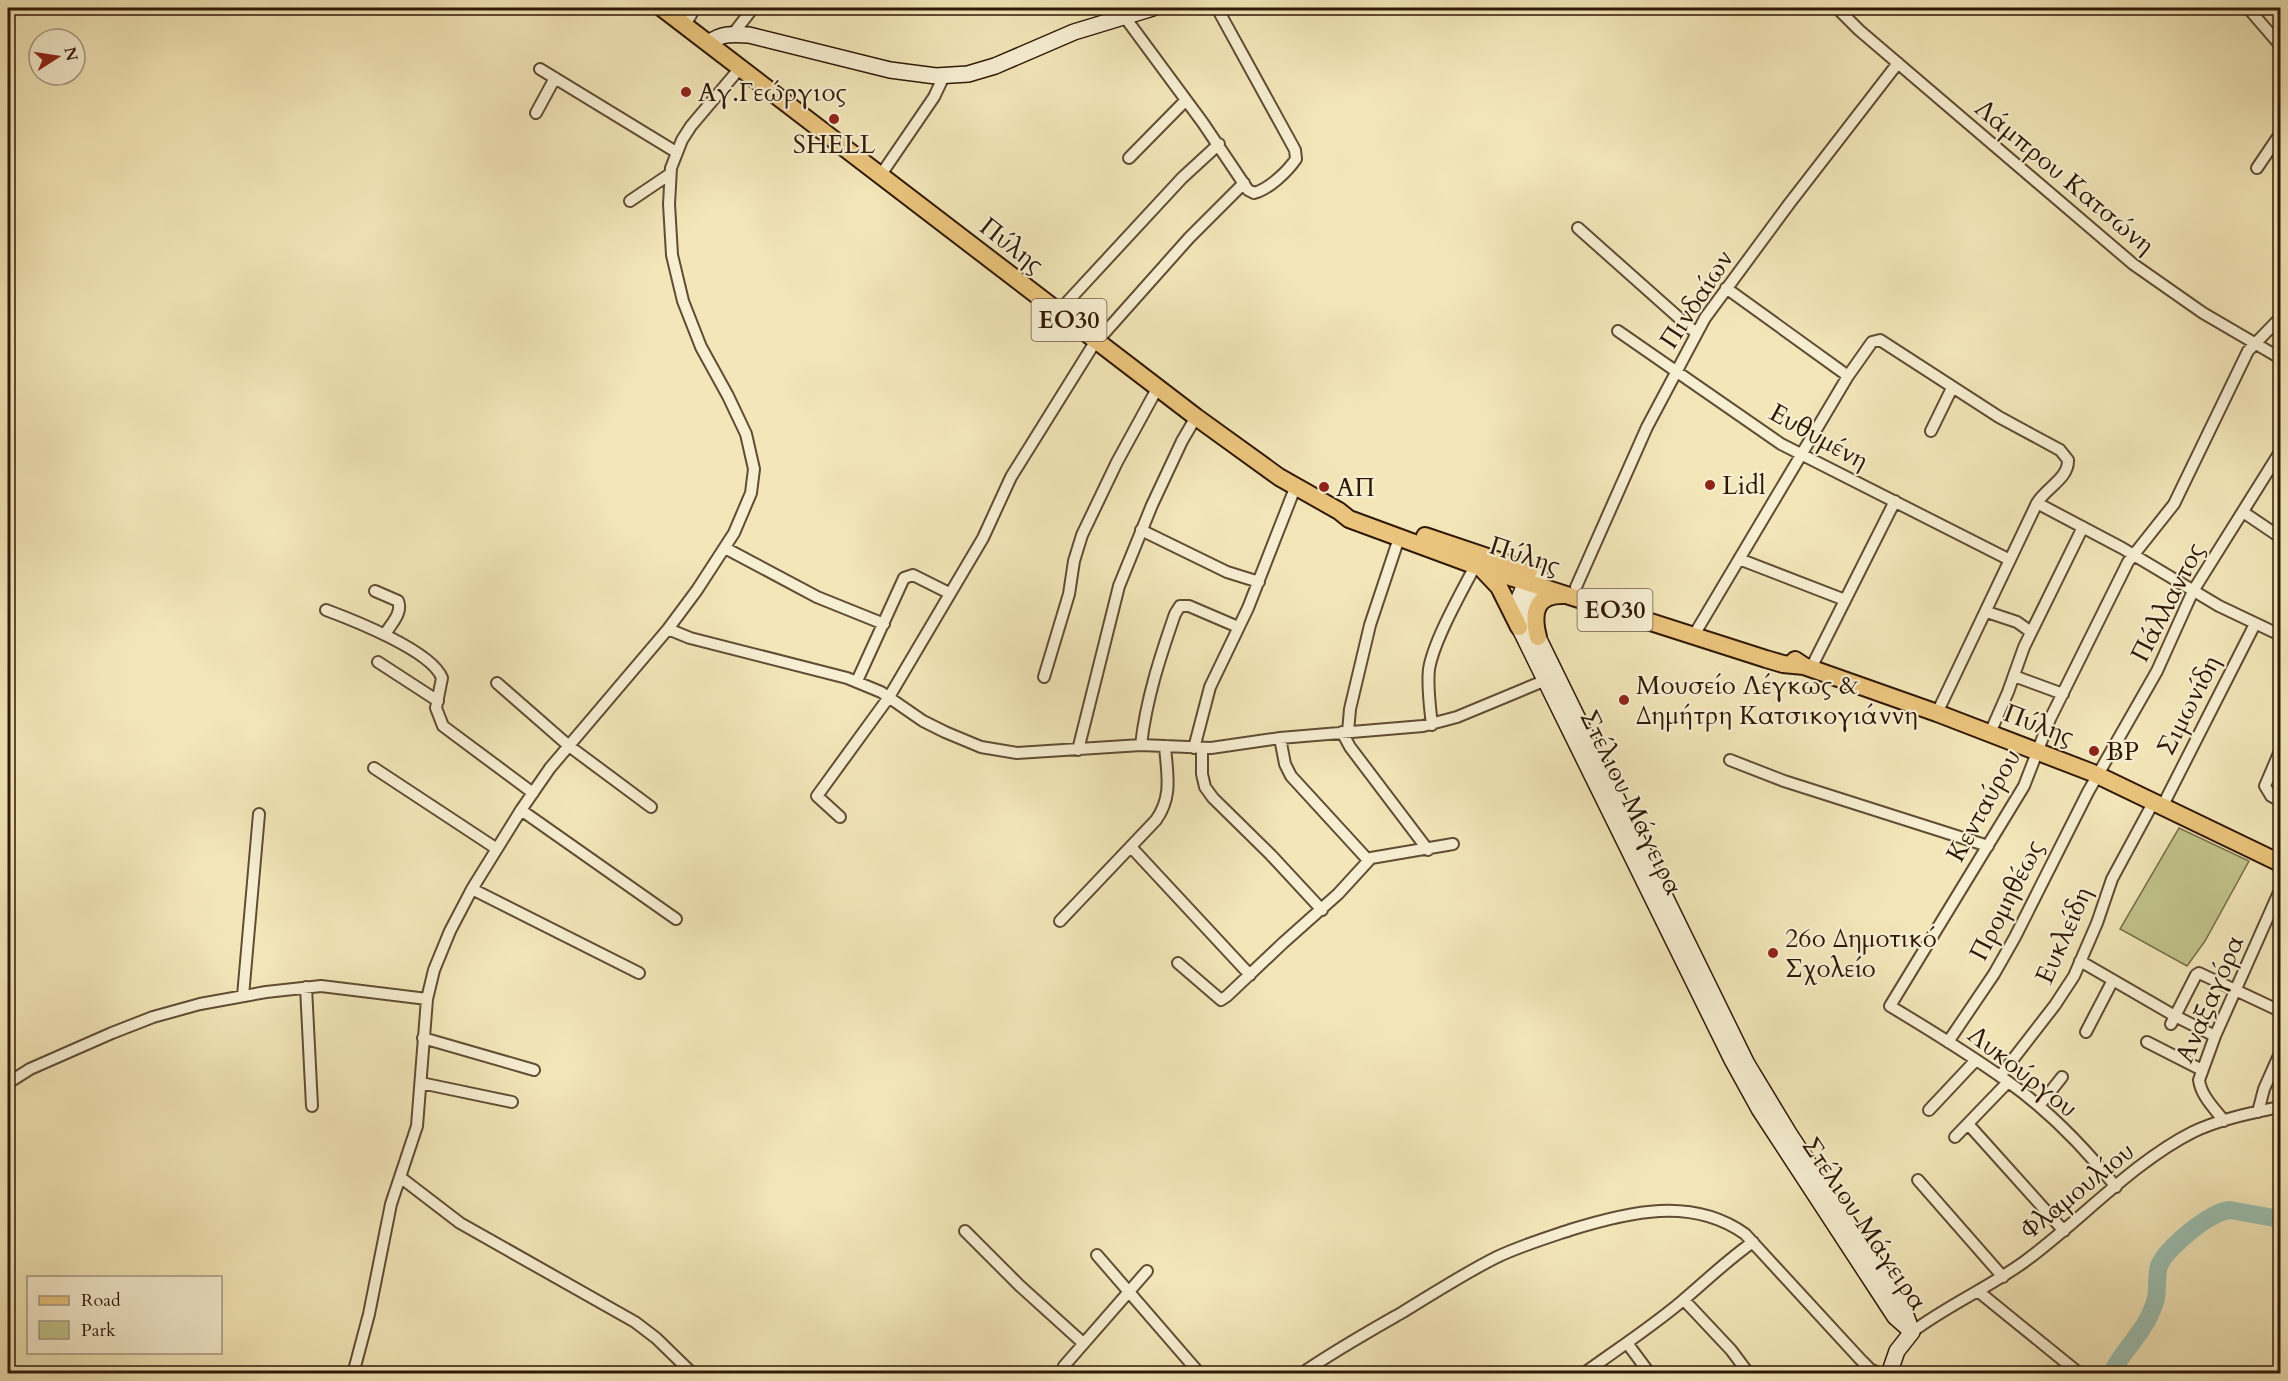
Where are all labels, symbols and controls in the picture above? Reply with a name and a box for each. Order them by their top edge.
north arrow [27,27,87,87]
text: N [58,45,83,63]
place label: Αγ.Γεώργιος [698,75,847,110]
marker: Αγ.Γεώργιος [679,85,693,99]
street label: Λάμπρου Κατσώνη [1967,91,2162,262]
marker: SHELL [827,112,841,126]
place label: SHELL [793,127,875,162]
street label: Πύλης [972,209,1051,281]
street label: Πινδαίων [1651,243,1741,355]
road number: ΕΟ30 [1032,299,1106,341]
street label: Ευθυμένη [1763,395,1874,478]
place label: Lidl [1722,468,1766,503]
place label: ΑΠ [1336,470,1375,505]
marker: Lidl [1703,478,1717,492]
marker: ΑΠ [1317,480,1331,494]
street label: Πύλης [1485,528,1565,583]
street label: Πάλλαντος [2122,537,2212,668]
road number: ΕΟ30 [1578,589,1652,631]
street label: Σιμωνίδη [2148,649,2229,761]
place label: Μουσείο Λέγκως & Δημήτρη Κατσικογιάννη [1636,668,1918,733]
marker: Μουσείο Λέγκως & Δημήτρη Κατσικογιάννη [1617,693,1631,707]
street label: Πύλης [1999,695,2079,754]
street label: Στέλιου Μάγειρα [1572,704,1691,901]
place label: BP [2106,734,2139,769]
street label: Κενταύρου [1938,742,2029,868]
marker: BP [2087,744,2101,758]
street label: Προμηθέως [1961,834,2052,967]
street label: Ευκλείδη [2027,881,2100,989]
place label: 26ο Δημοτικό Σχολείο [1785,921,1937,986]
street label: Αναξαγόρα [2167,930,2252,1068]
marker: 26ο Δημοτικό Σχολείο [1766,946,1780,960]
street label: Λυκούργου [1960,1017,2085,1125]
street label: Στέλιου Μάγειρα [1794,1130,1935,1317]
street label: Φλαμουλίου [2013,1134,2142,1247]
legend [27,1276,222,1354]
text: Road [81,1288,121,1313]
text: Park [81,1318,116,1343]

